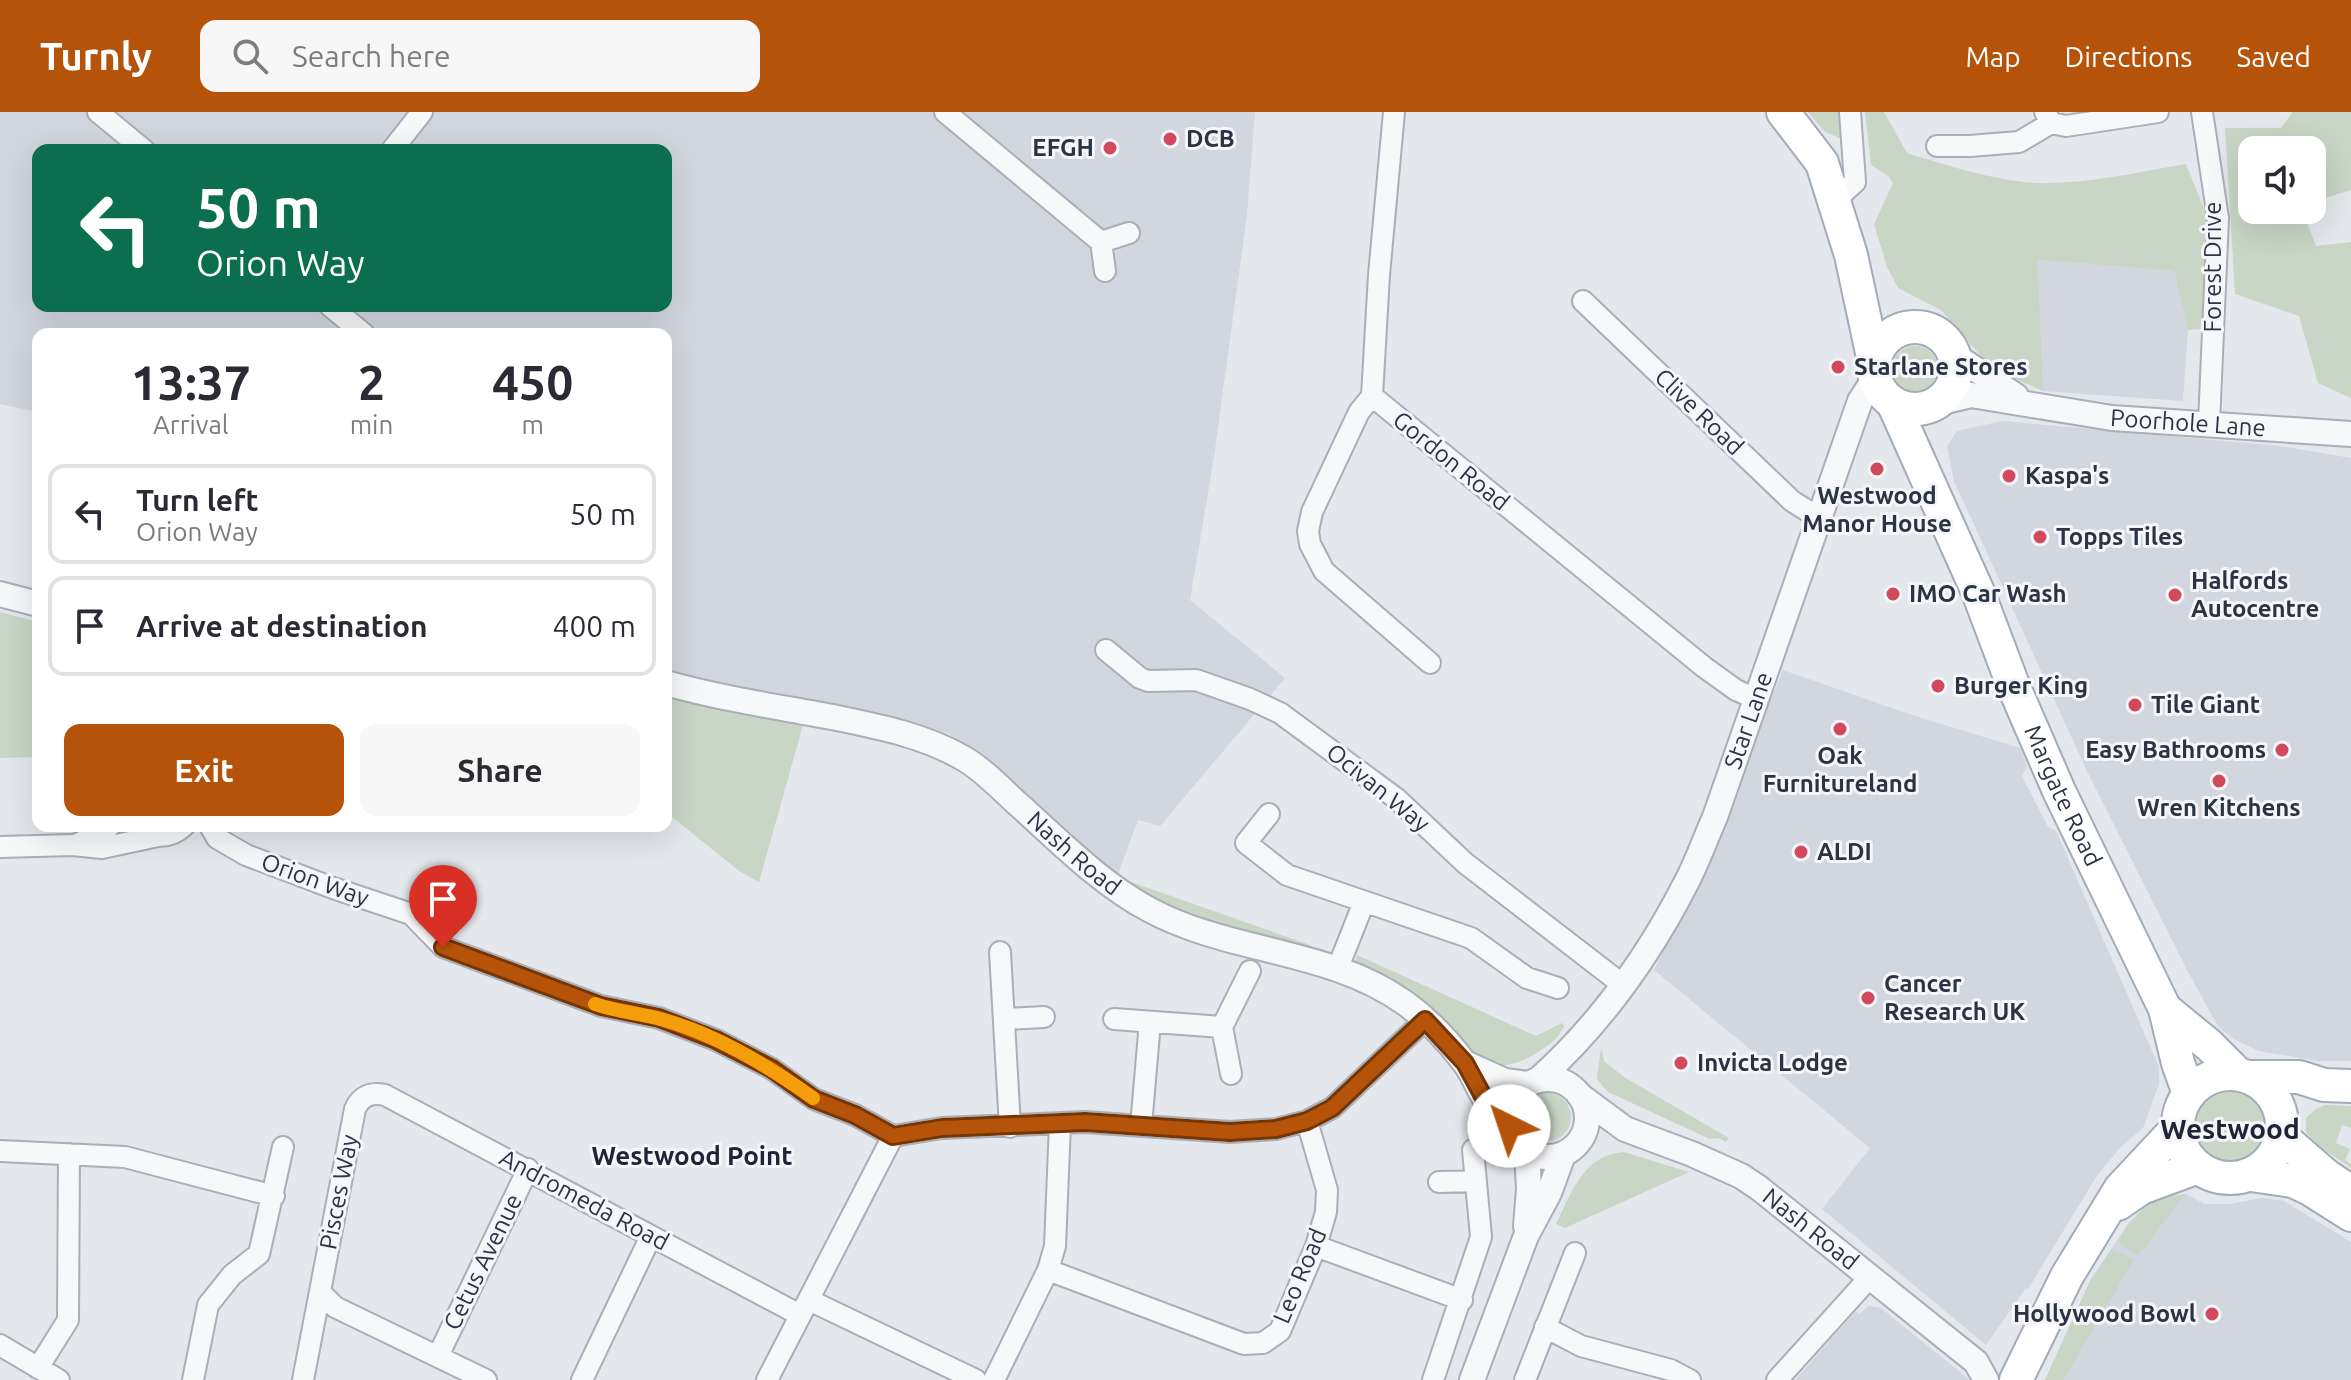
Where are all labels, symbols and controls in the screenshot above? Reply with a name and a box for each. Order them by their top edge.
search box [200,20,760,92]
icon: search [228,34,272,78]
text: Turnly [40,35,152,77]
text: Search here [292,39,451,73]
text: Map [1965,41,2021,72]
text: Directions [2065,41,2192,72]
text: Saved [2236,41,2311,72]
place label: DCB [1186,125,1235,152]
marker: DCB [1161,130,1179,148]
place label: EFGH [1032,134,1094,161]
map controls [2238,136,2326,224]
button: sound [2238,136,2326,224]
marker: EFGH [1101,139,1119,157]
icon: left [64,176,168,280]
text: 50 m [196,176,321,239]
street label: Forest Drive [2199,201,2226,333]
text: Orion Way [196,242,365,283]
place label: Starlane Stores [1854,353,2028,380]
text: 13:37 [131,355,251,409]
text: 2 [358,355,385,409]
text: 450 [492,355,573,409]
marker: Starlane Stores [1829,358,1847,376]
street label: Clive Road [1650,363,1749,460]
street label: Poorhole Lane [2110,404,2267,441]
street label: Gordon Road [1388,406,1515,516]
text: Arrival [153,410,229,439]
text: min [350,410,393,439]
text: m [521,410,544,439]
marker: Westwood Manor House [1868,460,1886,478]
place label: Kaspa's [2025,462,2109,489]
marker: Kaspa's [2000,467,2018,485]
place label: Westwood Manor House [1802,482,1952,537]
text: Turn left [136,483,258,517]
icon: left [68,492,112,536]
text: 50 m [569,497,636,531]
text: Orion Way [136,517,258,546]
place label: Topps Tiles [2056,523,2183,550]
marker: Topps Tiles [2031,528,2049,546]
place label: Halfords Autocentre [2191,567,2319,622]
place label: IMO Car Wash [1909,580,2067,607]
marker: IMO Car Wash [1884,585,1902,603]
marker: Halfords Autocentre [2166,586,2184,604]
icon: arrive [68,604,112,648]
text: Arrive at destination [136,609,428,643]
text: 400 m [552,609,636,643]
street label: Star Lane [1719,668,1777,772]
place label: Burger King [1954,672,2088,699]
marker: Burger King [1929,677,1947,695]
place label: Tile Giant [2151,691,2260,718]
marker: Tile Giant [2126,696,2144,714]
marker: Oak Furnitureland [1831,720,1849,738]
street label: Margate Road [2019,721,2107,870]
button: Exit [64,724,344,816]
button: Share [360,724,640,816]
place label: Easy Bathrooms [2085,736,2266,763]
street label: Ocivan Way [1321,738,1435,838]
marker: Easy Bathrooms [2273,741,2291,759]
place label: Oak Furnitureland [1763,742,1917,797]
marker: Wren Kitchens [2210,772,2228,790]
place label: Wren Kitchens [2137,794,2301,821]
street label: Nash Road [1022,805,1126,901]
place label: ALDI [1817,838,1872,865]
marker: ALDI [1792,843,1810,861]
street label: Orion Way [258,848,373,912]
pin [409,865,477,947]
icon: arrive [421,877,465,921]
place label: Cancer Research UK [1884,970,2025,1025]
marker: Cancer Research UK [1859,989,1877,1007]
place label: Invicta Lodge [1697,1049,1848,1076]
marker: Invicta Lodge [1672,1054,1690,1072]
position arrow [1467,1084,1551,1168]
district label: Westwood [2160,1113,2300,1144]
street label: Pisces Way [314,1132,363,1252]
district label: Westwood Point [592,1141,792,1170]
street label: Andromeda Road [495,1144,673,1256]
street label: Nash Road [1758,1183,1864,1275]
street label: Cetus Avenue [438,1189,527,1334]
street label: Leo Road [1268,1224,1332,1327]
place label: Hollywood Bowl [2013,1300,2196,1327]
marker: Hollywood Bowl [2203,1305,2221,1323]

